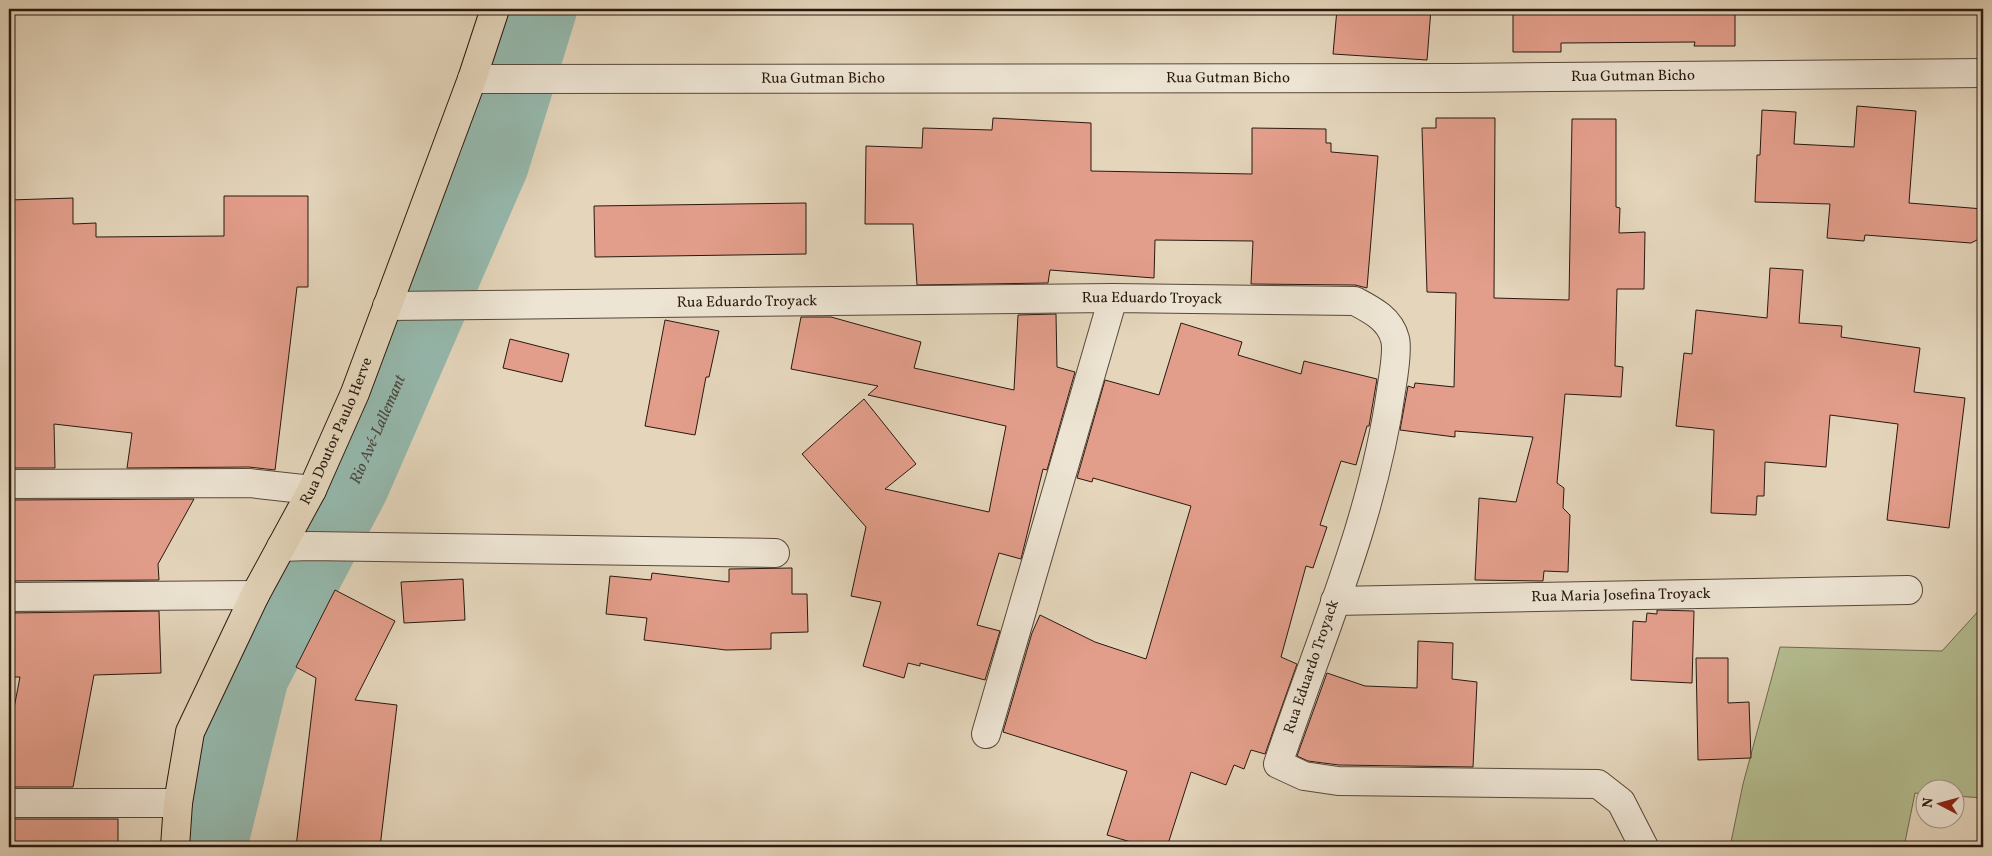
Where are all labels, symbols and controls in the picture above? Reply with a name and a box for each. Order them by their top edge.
street label: Rua Gutman Bicho [1571,65,1695,87]
street label: Rua Gutman Bicho [761,68,885,89]
street label: Rua Gutman Bicho [1166,68,1290,89]
street label: Rua Eduardo Troyack [1082,287,1222,310]
street label: Rua Eduardo Troyack [677,291,817,313]
street label: Rua Doutor Paulo Herve [295,355,378,509]
water label: Rio Avé‐Lallemant [345,371,412,488]
street label: Rua Maria Josefina Troyack [1531,583,1711,608]
street label: Rua Eduardo Troyack [1279,597,1345,737]
north arrow [1914,778,1964,828]
text: N [1919,797,1939,809]

